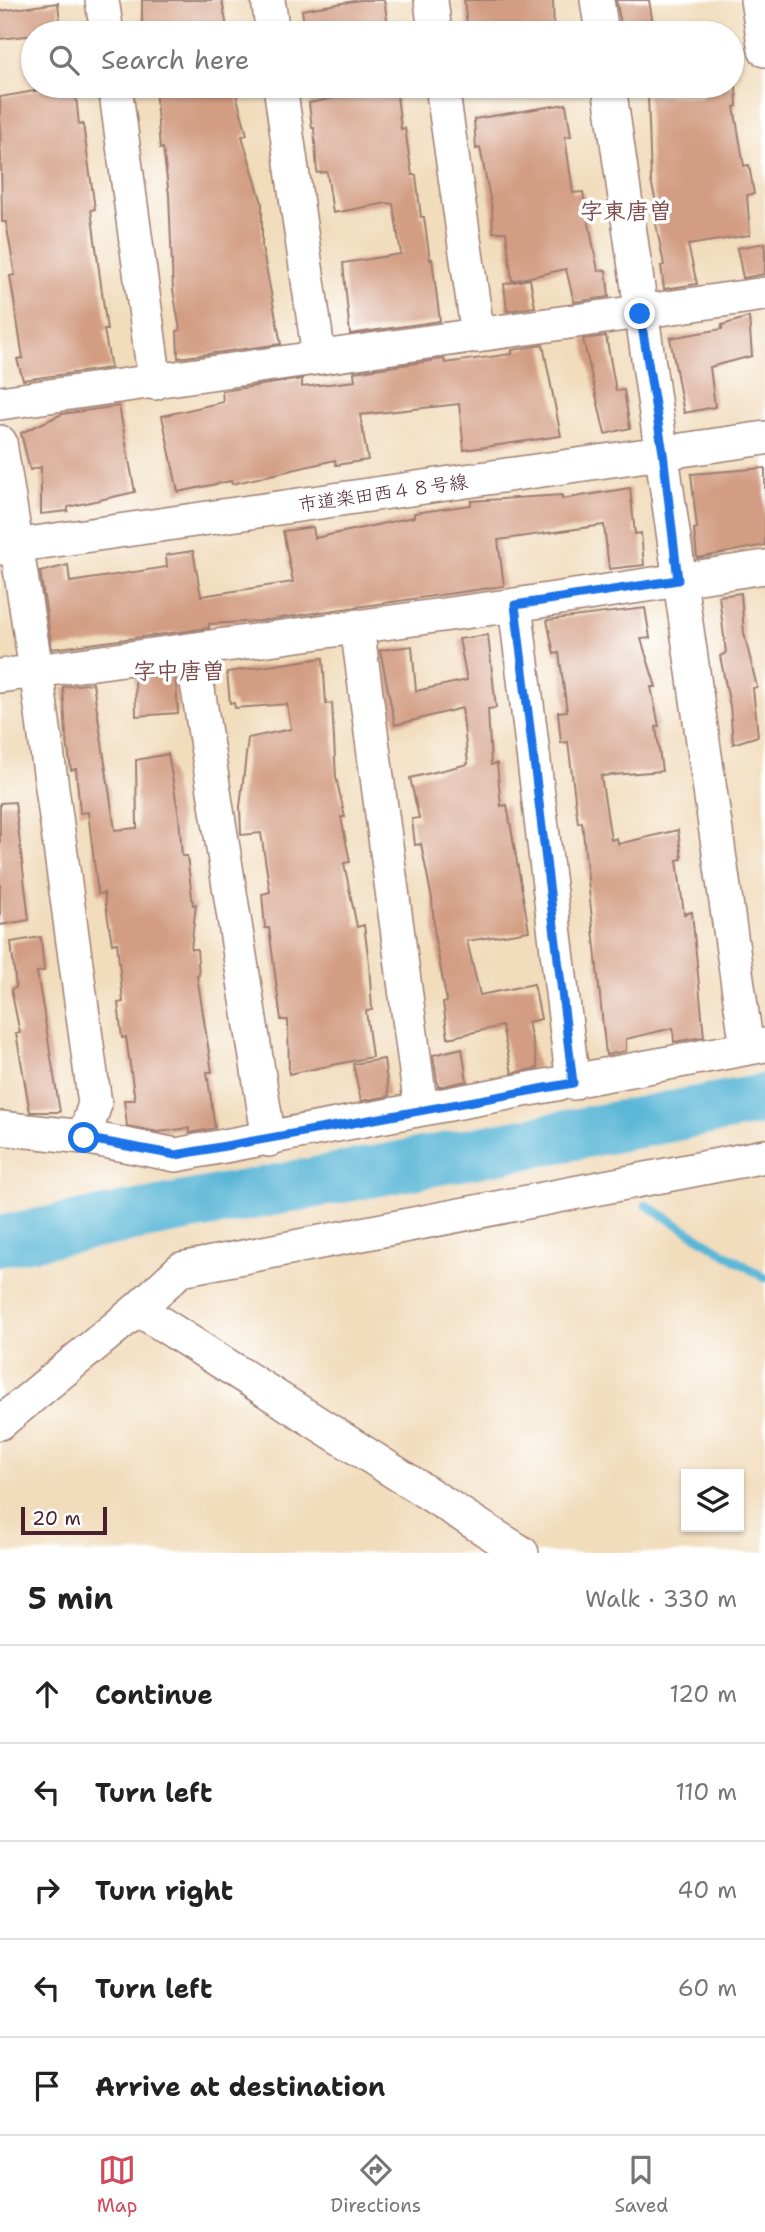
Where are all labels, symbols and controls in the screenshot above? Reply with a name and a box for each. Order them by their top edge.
search box [21,21,744,98]
icon: search [45,41,83,79]
text: Search here [101,42,250,77]
district label: 字東唐曽 [580,196,672,226]
route end [624,298,655,329]
street label: 市道楽田西４８号線 [297,469,469,517]
district label: 字中唐曽 [133,656,225,686]
route start [68,1122,99,1153]
map controls [681,1469,744,1532]
button: layers [681,1469,744,1532]
scale bar [21,1504,107,1536]
text: 20 m [32,1506,81,1531]
text: 5 min [28,1578,113,1619]
text: Walk · 330 m [585,1584,737,1614]
icon: ahead [28,1675,66,1713]
text: Continue [95,1677,213,1712]
text: 120 m [669,1679,737,1709]
icon: left [28,1773,66,1811]
text: Turn left [95,1775,212,1810]
text: 110 m [675,1777,737,1807]
icon: right [28,1871,66,1909]
text: Turn right [95,1873,233,1908]
text: 40 m [677,1875,737,1905]
icon: left [28,1969,66,2007]
text: Turn left [95,1971,212,2006]
text: 60 m [678,1973,737,2003]
icon: arrive [28,2067,66,2105]
text: Arrive at destination [95,2069,385,2104]
tab: Map [97,2151,137,2218]
tab: Directions [331,2151,421,2218]
tab: Saved [614,2151,668,2218]

